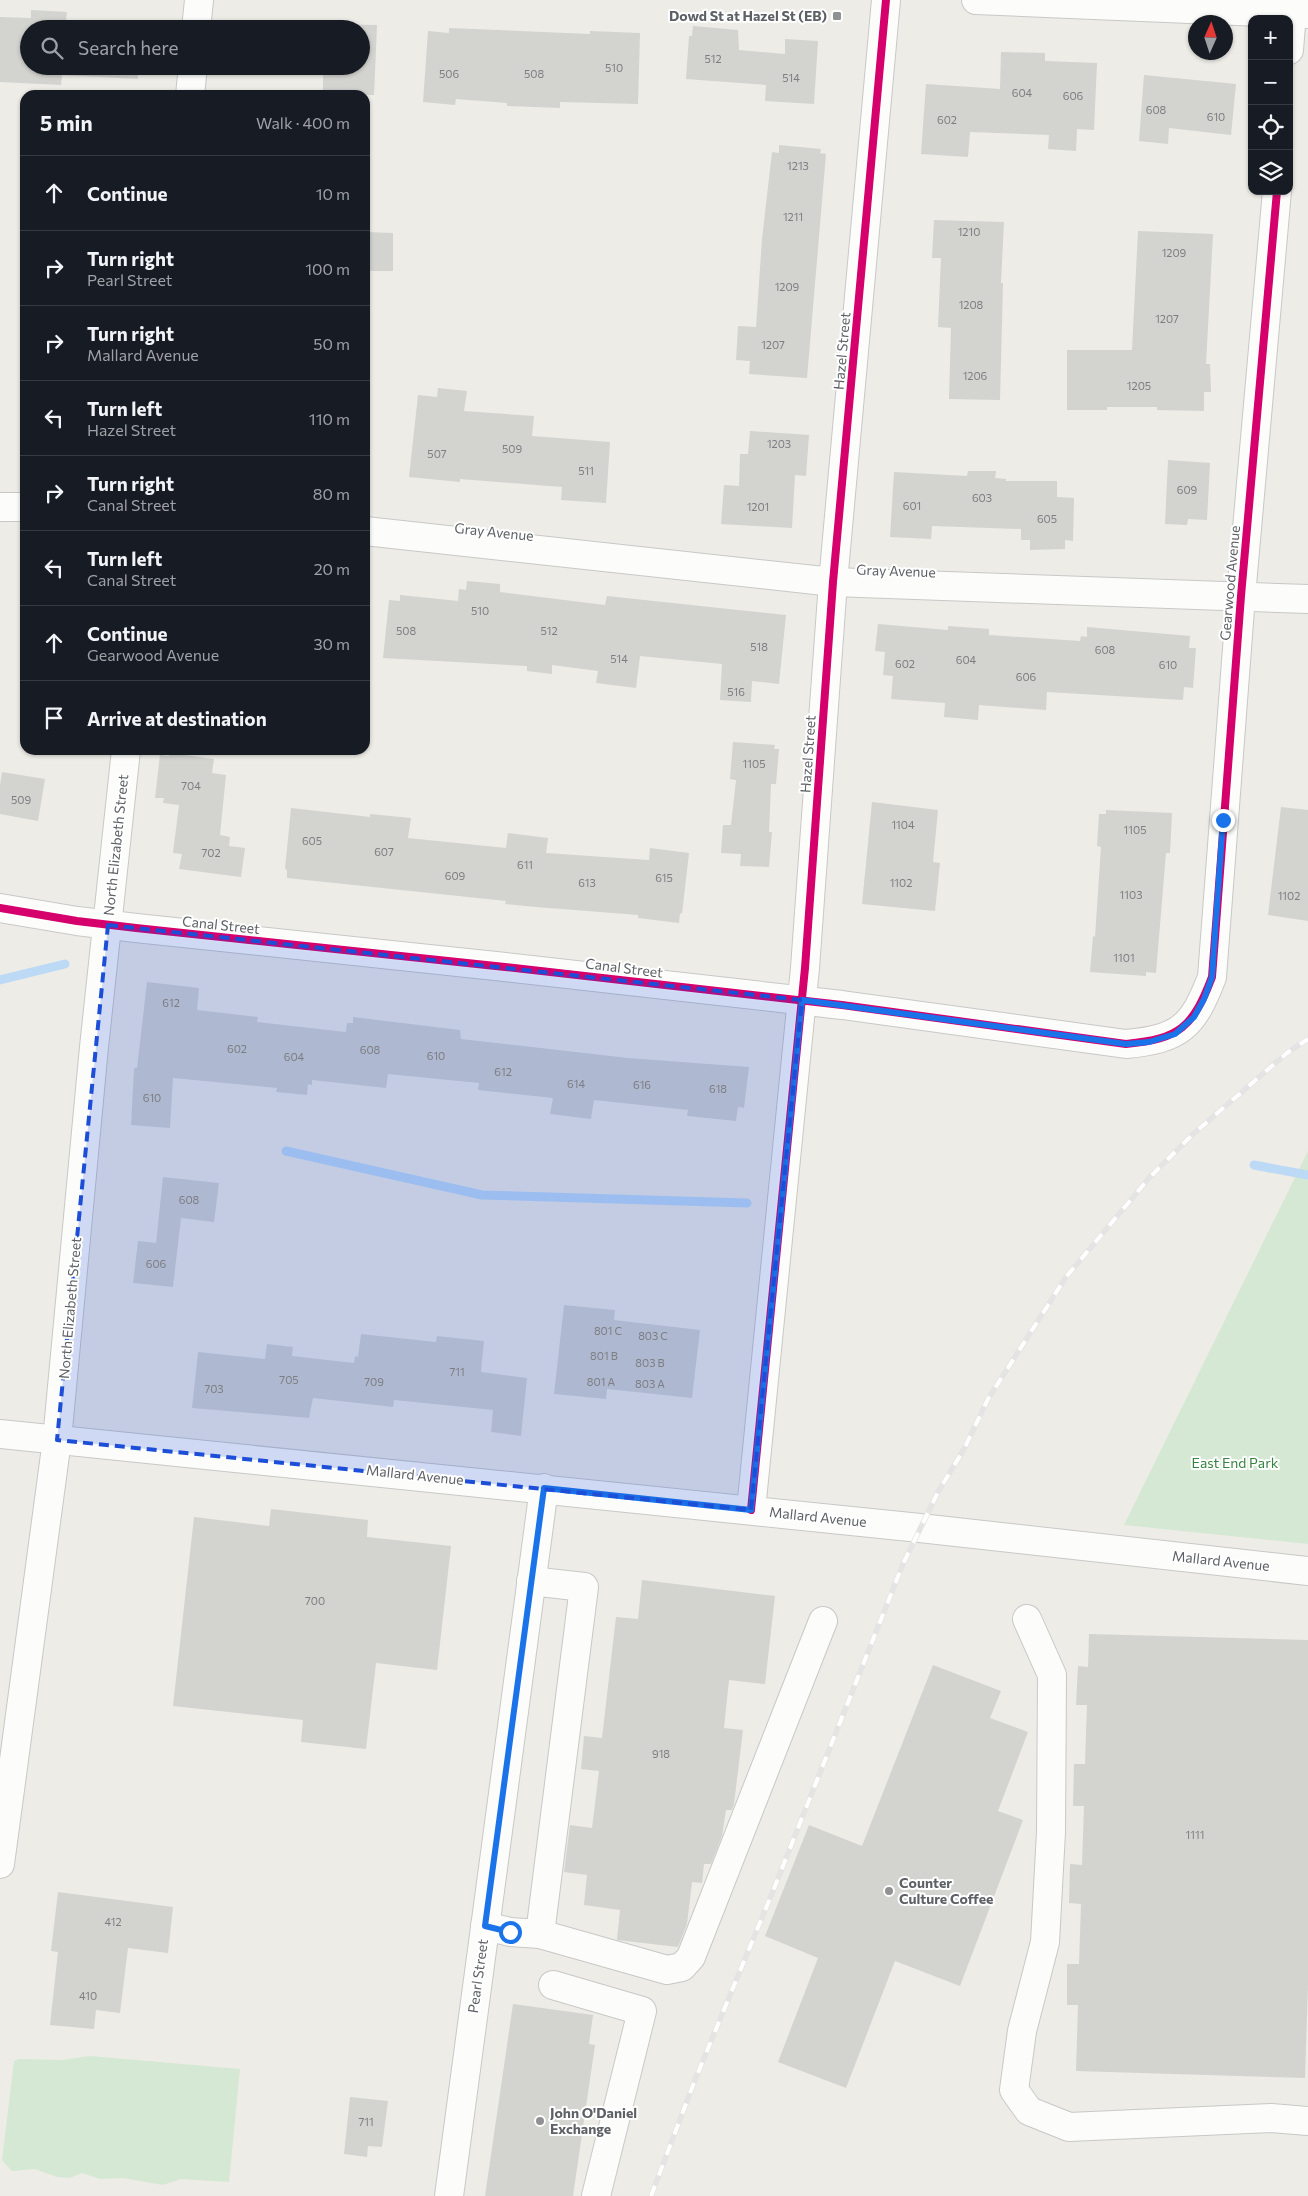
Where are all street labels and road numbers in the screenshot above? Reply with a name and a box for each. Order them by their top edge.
street label: Hazel Street [830,311,853,391]
street label: Gray Avenue [454,519,534,544]
street label: Gearwood Avenue [1216,525,1243,641]
street label: Gray Avenue [856,561,936,580]
street label: Hazel Street [796,714,819,793]
street label: North Elizabeth Street [100,773,131,917]
street label: Canal Street [181,912,261,937]
street label: Canal Street [584,954,664,981]
street label: North Elizabeth Street [55,1236,84,1380]
street label: Mallard Avenue [366,1461,465,1488]
street label: Mallard Avenue [769,1503,868,1530]
street label: Mallard Avenue [1172,1547,1271,1574]
street label: Pearl Street [464,1938,491,2014]

